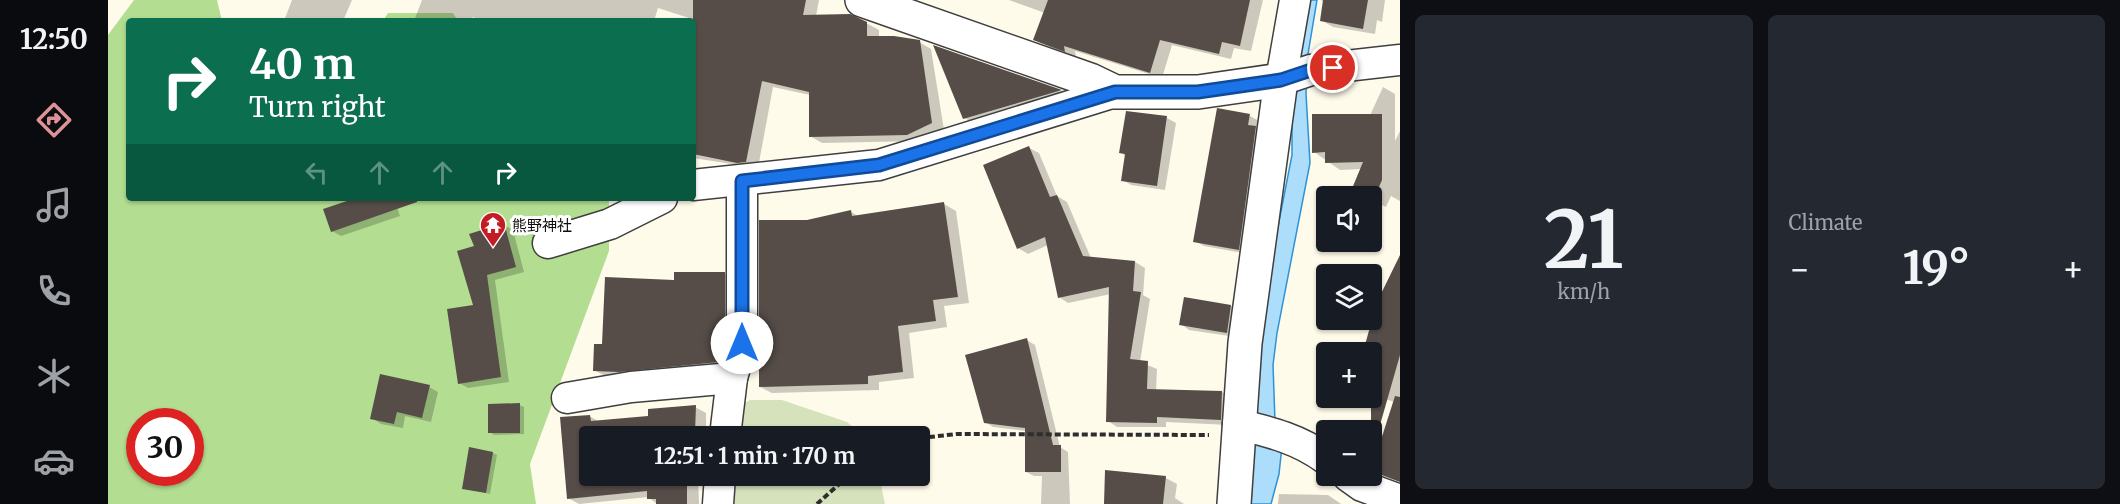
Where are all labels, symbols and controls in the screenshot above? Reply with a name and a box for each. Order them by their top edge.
text: 12:50 [20,22,88,56]
text: 40 m [249,38,355,90]
icon: right [150,42,228,120]
pin [1307,42,1358,93]
icon: arrive [1316,51,1349,84]
text: Turn right [249,90,386,124]
icon: directions [33,99,75,141]
icon: left [300,156,333,189]
icon: ahead [363,156,396,189]
icon: ahead [426,156,459,189]
icon: right [489,156,522,189]
icon: music [33,184,75,226]
map controls [1316,186,1382,486]
button: sound [1316,186,1382,252]
text: 21 [1544,191,1624,289]
temple icon: 熊野神社 [478,210,508,248]
text: Climate [1789,210,1863,235]
place label: 熊野神社 [512,216,572,235]
text: 19° [1903,240,1970,296]
text: − [1789,249,1811,290]
text: + [2062,249,2084,290]
button: layers [1316,264,1382,330]
icon: phone [33,270,75,312]
text: km/h [1557,279,1610,304]
position arrow [710,311,774,375]
button: + [1316,342,1382,408]
icon: climate [33,355,75,397]
speed limit sign: 30 [126,408,204,486]
button: − [1316,420,1382,486]
icon: car [33,440,75,482]
text: 12:51 · 1 min · 170 m [654,442,855,470]

